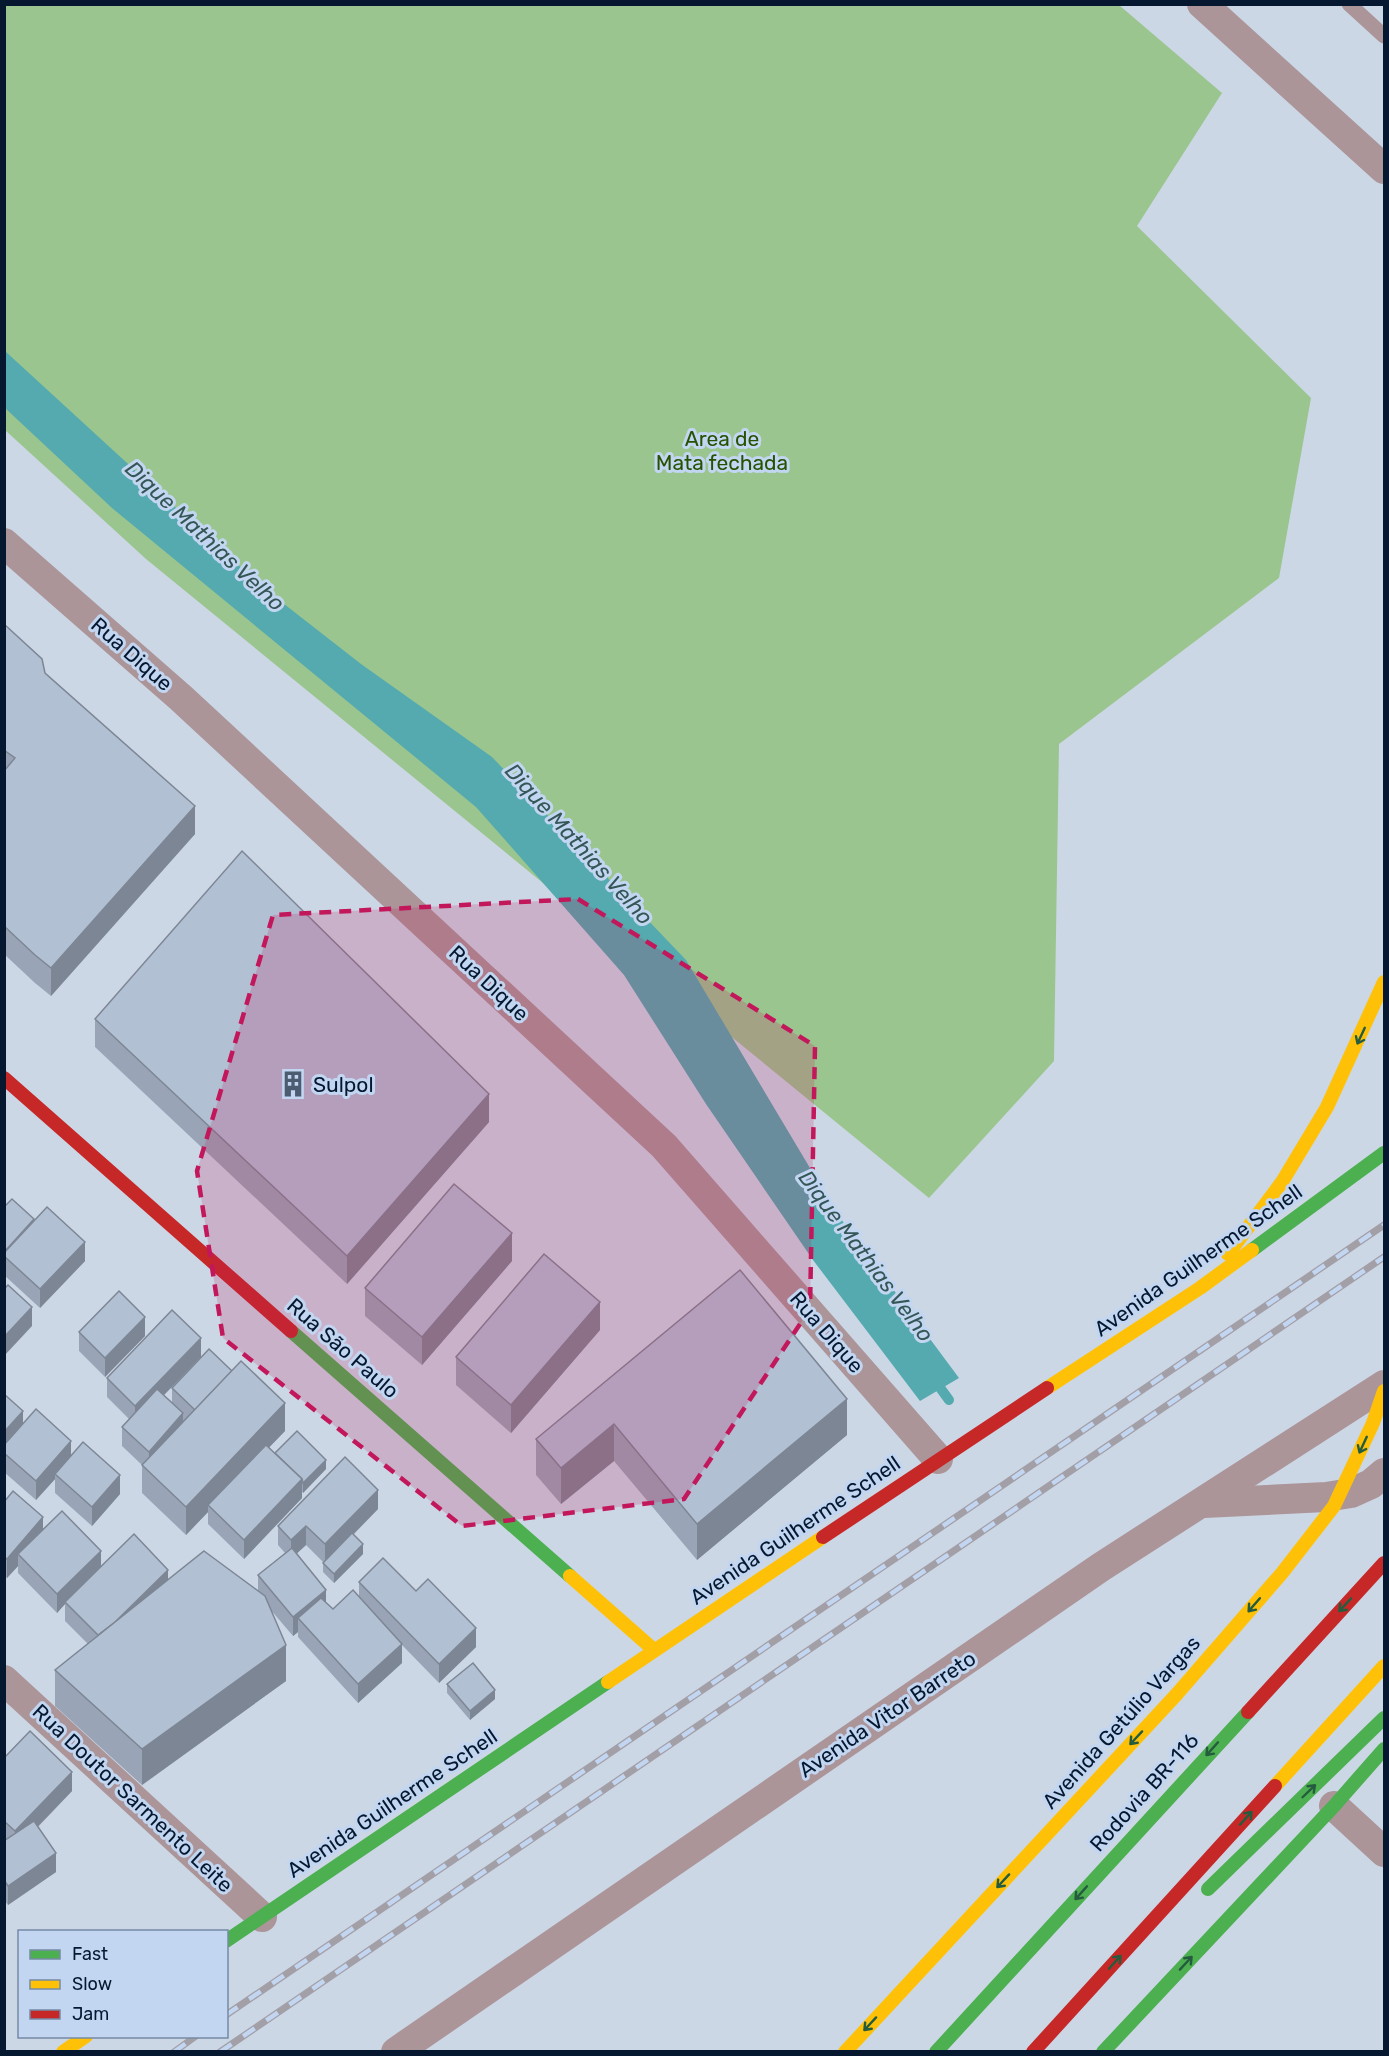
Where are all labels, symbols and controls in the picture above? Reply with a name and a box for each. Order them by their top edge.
park label: Area de Mata fechada [656,426,788,475]
water label: Dique Mathias Velho [120,455,290,617]
street label: Rua Dique [86,612,178,696]
water label: Dique Mathias Velho [499,758,659,930]
street label: Rua Dique [444,940,534,1026]
one-way arrow [1354,1026,1366,1044]
building icon: Sulpol [278,1069,308,1099]
place label: Sulpol [313,1072,373,1097]
water label: Dique Mathias Velho [793,1165,939,1347]
street label: Avenida Guilherme Schell [1089,1179,1307,1341]
street label: Rua Dique [785,1286,869,1378]
street label: Rua São Paulo [282,1293,404,1403]
one-way arrow [1357,1435,1368,1453]
street label: Avenida Guilherme Schell [685,1450,905,1610]
one-way arrow [1247,1597,1261,1612]
one-way arrow [1338,1598,1352,1613]
street label: Avenida Getúlio Vargas [1037,1630,1205,1814]
street label: Avenida Vitor Barreto [794,1646,980,1782]
street label: Rua Doutor Sarmento Leite [28,1699,238,1897]
street label: Avenida Guilherme Schell [282,1723,502,1883]
street label: Rodovia BR-116 [1084,1728,1204,1856]
one-way arrow [1129,1731,1143,1746]
one-way arrow [1205,1741,1219,1756]
one-way arrow [1302,1784,1317,1799]
one-way arrow [1239,1810,1253,1825]
one-way arrow [997,1873,1011,1888]
one-way arrow [1074,1885,1088,1900]
legend [18,1930,228,2038]
text: Fast [72,1943,108,1965]
one-way arrow [1108,1954,1122,1969]
one-way arrow [1179,1956,1193,1971]
text: Slow [72,1973,112,1995]
text: Jam [72,2003,109,2025]
one-way arrow [863,2016,878,2031]

